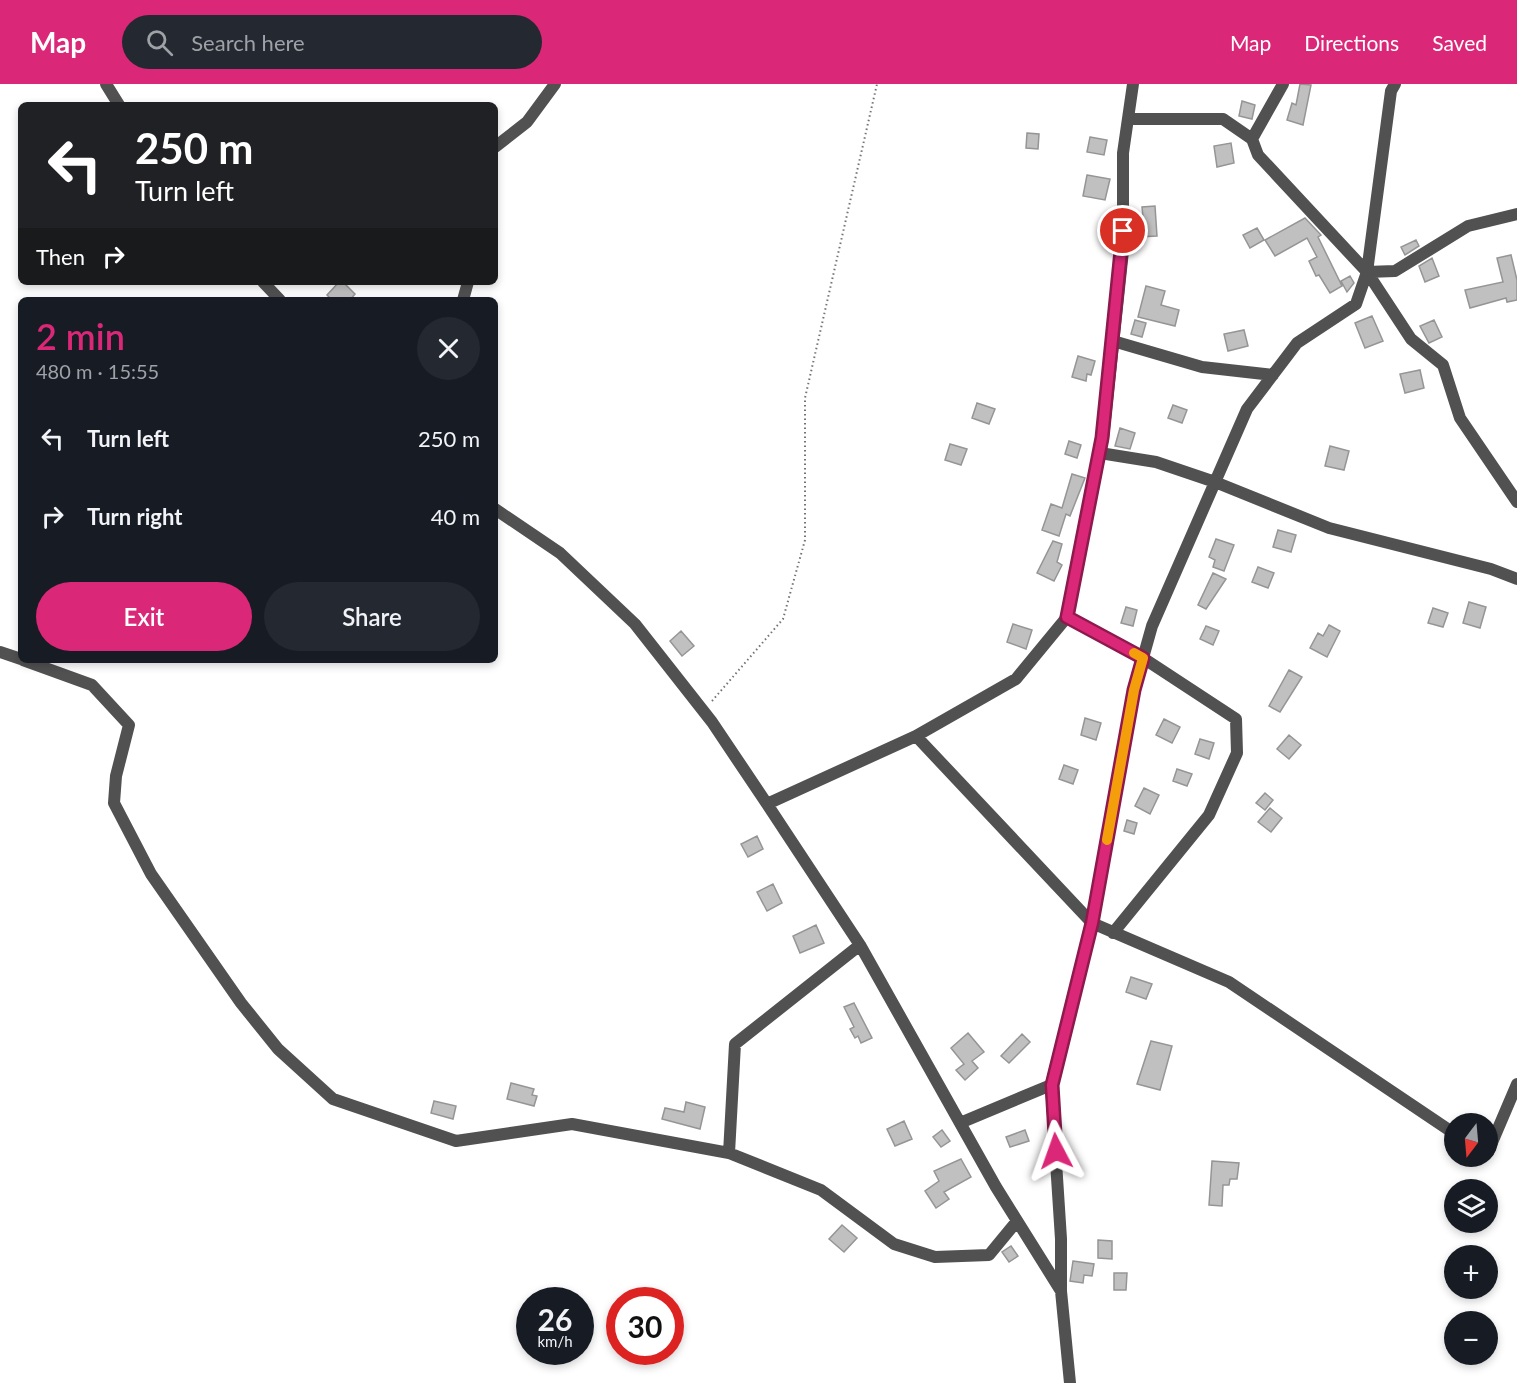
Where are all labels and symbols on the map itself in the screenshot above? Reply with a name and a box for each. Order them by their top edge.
pin [1097,205,1148,256]
north arrow [1444,1113,1498,1167]
position arrow [1024,1119,1088,1183]
speed limit sign: 30 [606,1287,684,1365]

